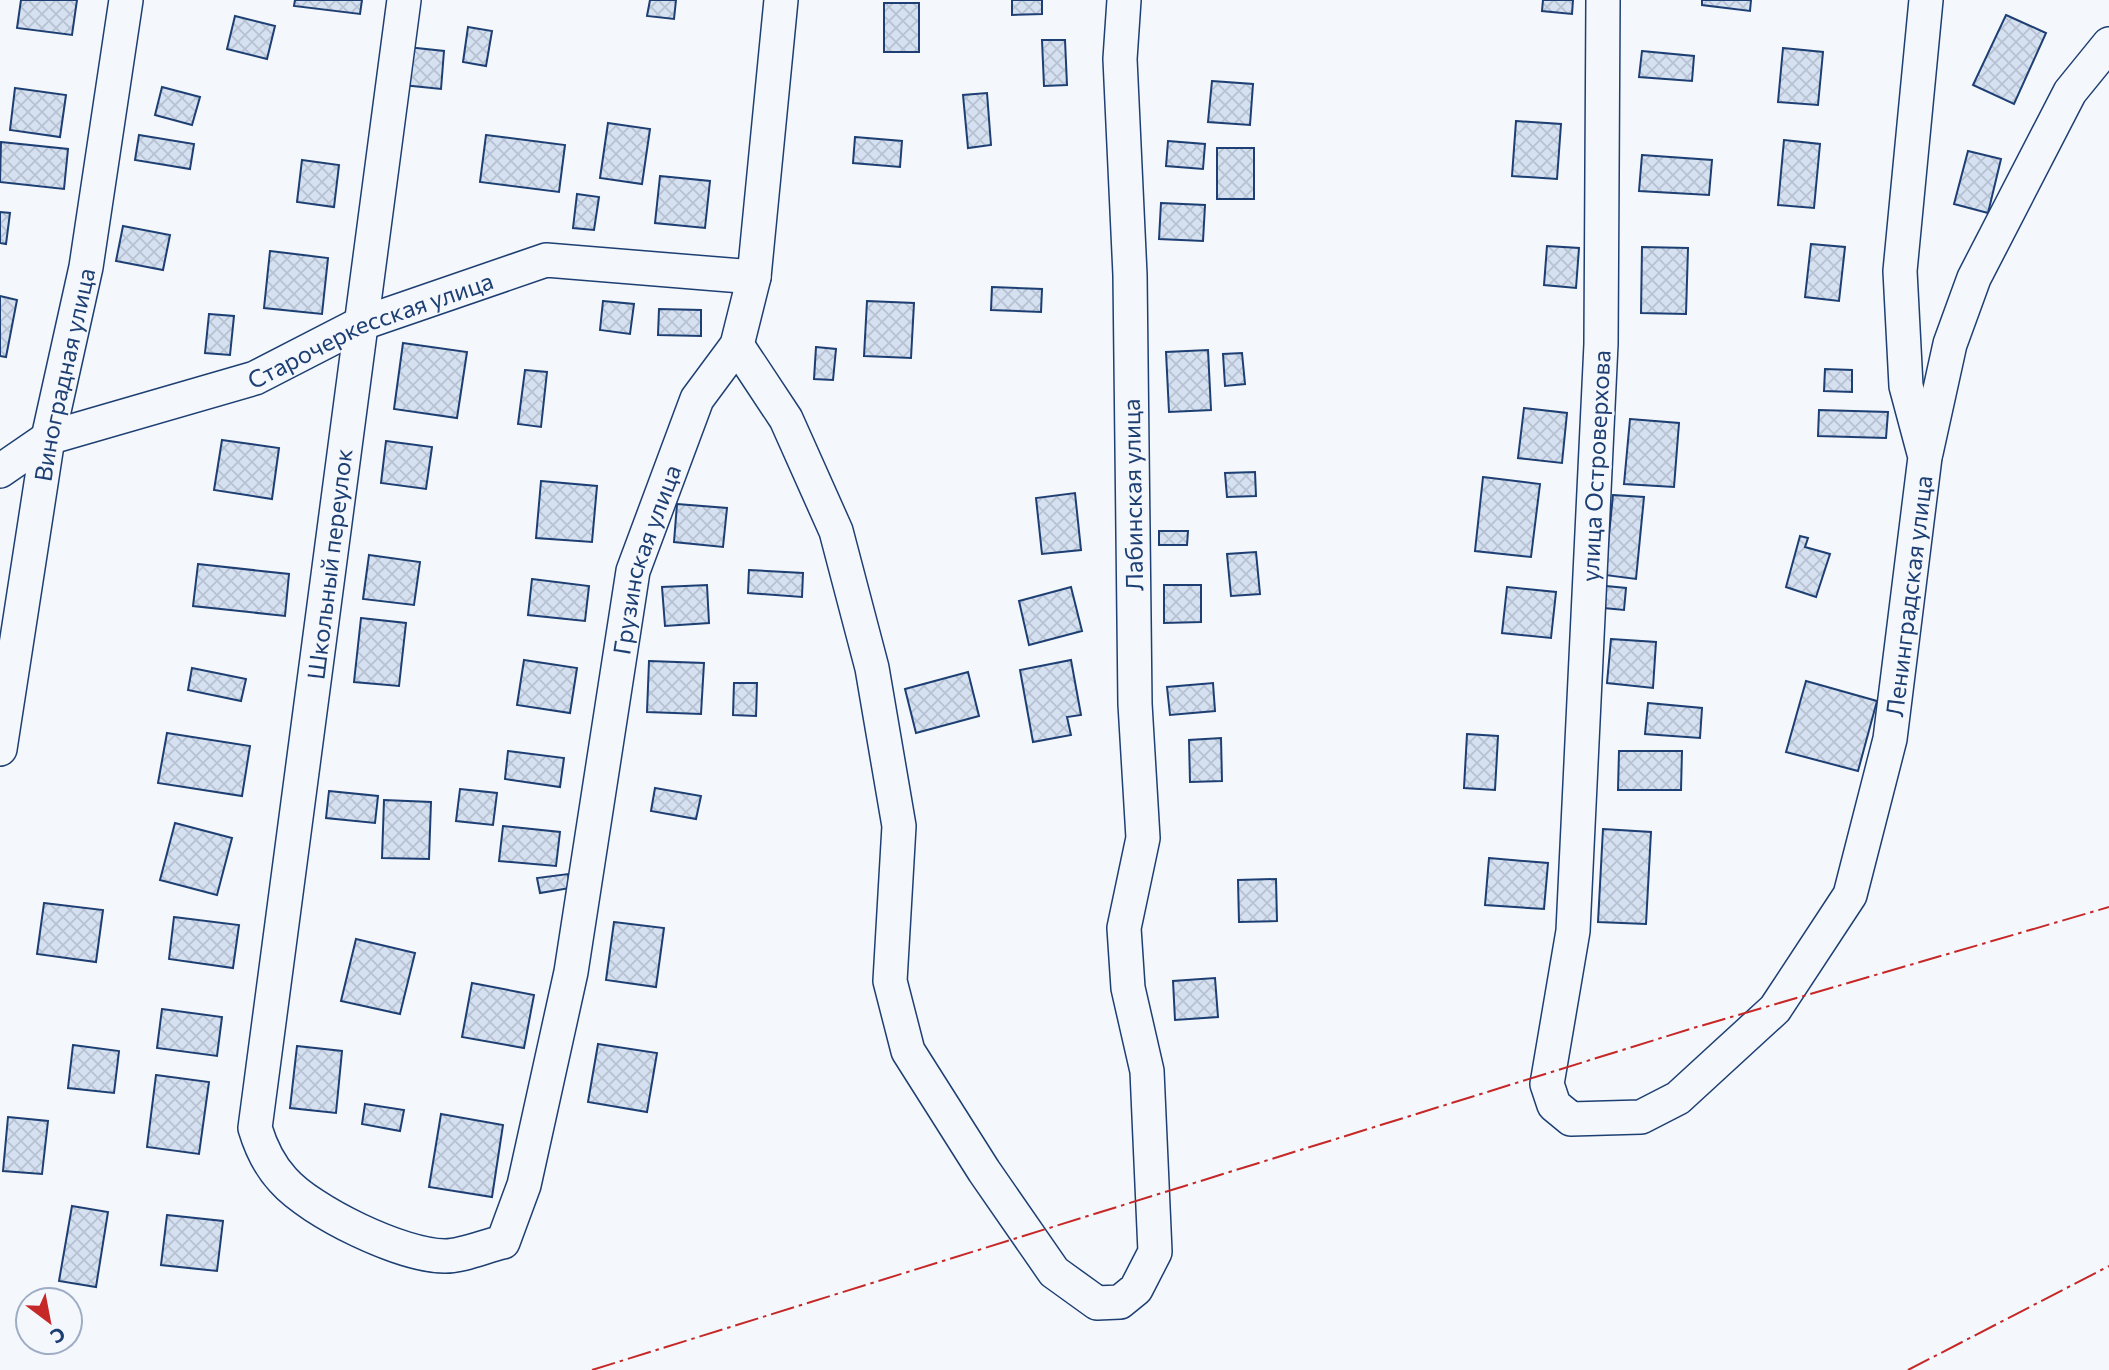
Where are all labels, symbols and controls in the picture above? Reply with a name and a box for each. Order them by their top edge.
street label: Виноградная улица [27,265,100,483]
street label: Старочеркесская улица [242,265,497,394]
street label: улица Островерхова [1574,349,1616,583]
street label: Лабинская улица [1116,399,1148,591]
street label: Школьный переулок [300,447,358,681]
street label: Грузинская улица [606,460,686,656]
street label: Ленинградская улица [1878,474,1937,718]
north arrow [14,1286,84,1356]
text: С [47,1323,70,1349]

